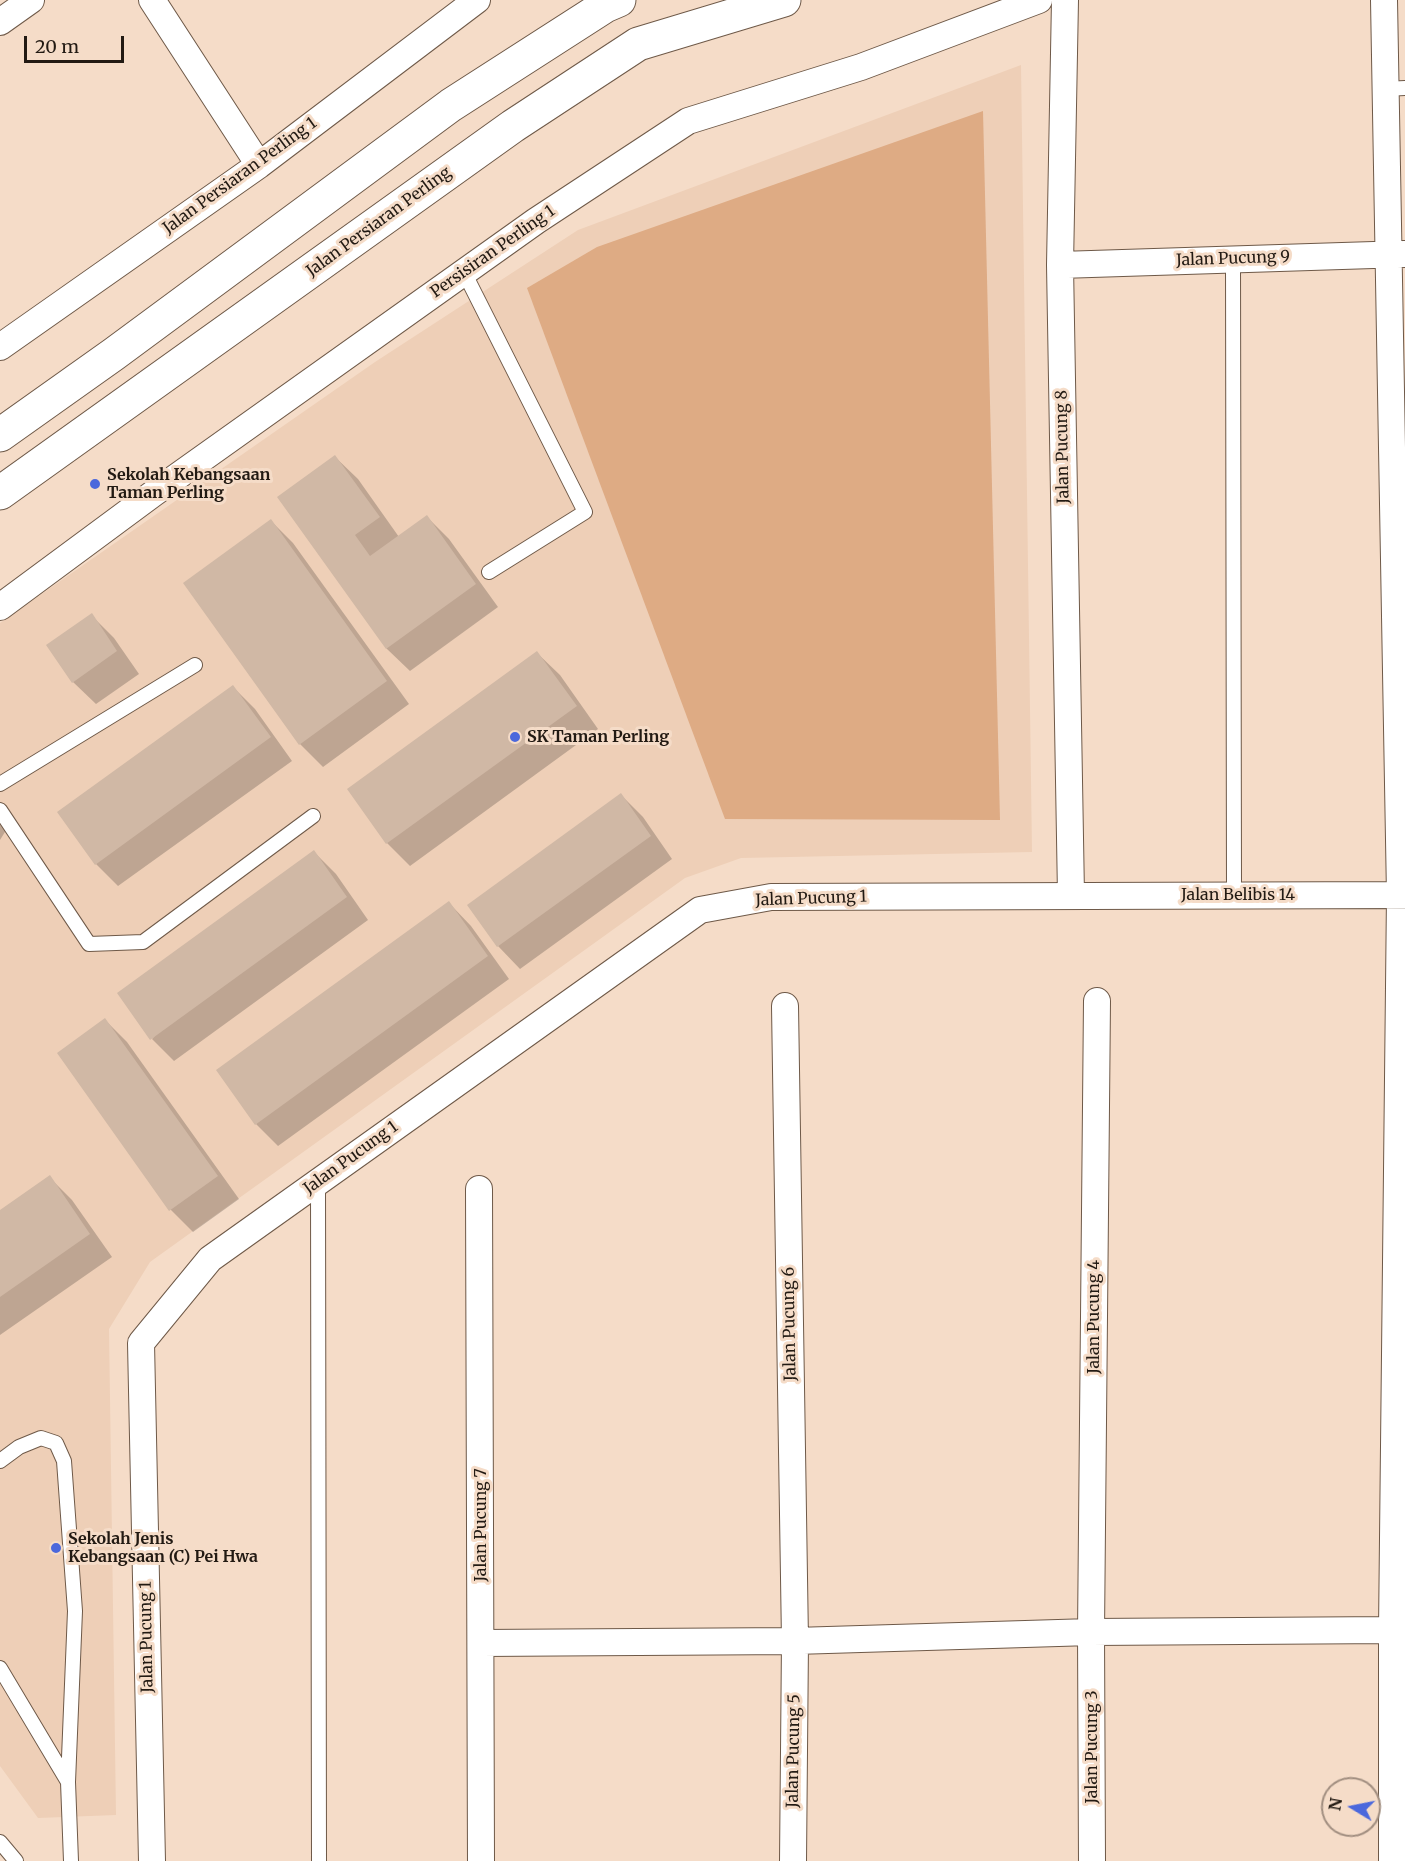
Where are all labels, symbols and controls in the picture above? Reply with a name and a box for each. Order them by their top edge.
scale bar [27,24,128,62]
text: 20 m [35,35,79,58]
street label: Jalan Persiaran Perling 1 [159,114,321,238]
street label: Jalan Persiaran Perling [303,163,455,281]
street label: Persisiran Perling 1 [427,202,559,302]
street label: Jalan Pucung 9 [1176,247,1290,271]
street label: Jalan Pucung 8 [1052,390,1074,504]
place label: Sekolah Kebangsaan Taman Perling [107,465,270,503]
marker: Sekolah Kebangsaan Taman Perling [88,477,102,491]
place label: SK Taman Perling [527,727,669,747]
marker: SK Taman Perling [508,730,522,744]
street label: Jalan Belibis 14 [1181,885,1295,905]
street label: Jalan Pucung 1 [755,887,867,911]
street label: Jalan Pucung 1 [300,1117,402,1199]
street label: Jalan Pucung 4 [1084,1260,1104,1374]
street label: Jalan Pucung 6 [779,1267,801,1381]
street label: Jalan Pucung 7 [471,1468,491,1582]
place label: Sekolah Jenis Kebangsaan (C) Pei Hwa [68,1529,258,1567]
marker: Sekolah Jenis Kebangsaan (C) Pei Hwa [49,1541,63,1555]
street label: Jalan Pucung 1 [136,1581,158,1693]
street label: Jalan Pucung 3 [1082,1690,1102,1804]
street label: Jalan Pucung 5 [783,1694,805,1808]
north arrow [1321,1777,1381,1837]
text: N [1324,1796,1346,1812]

